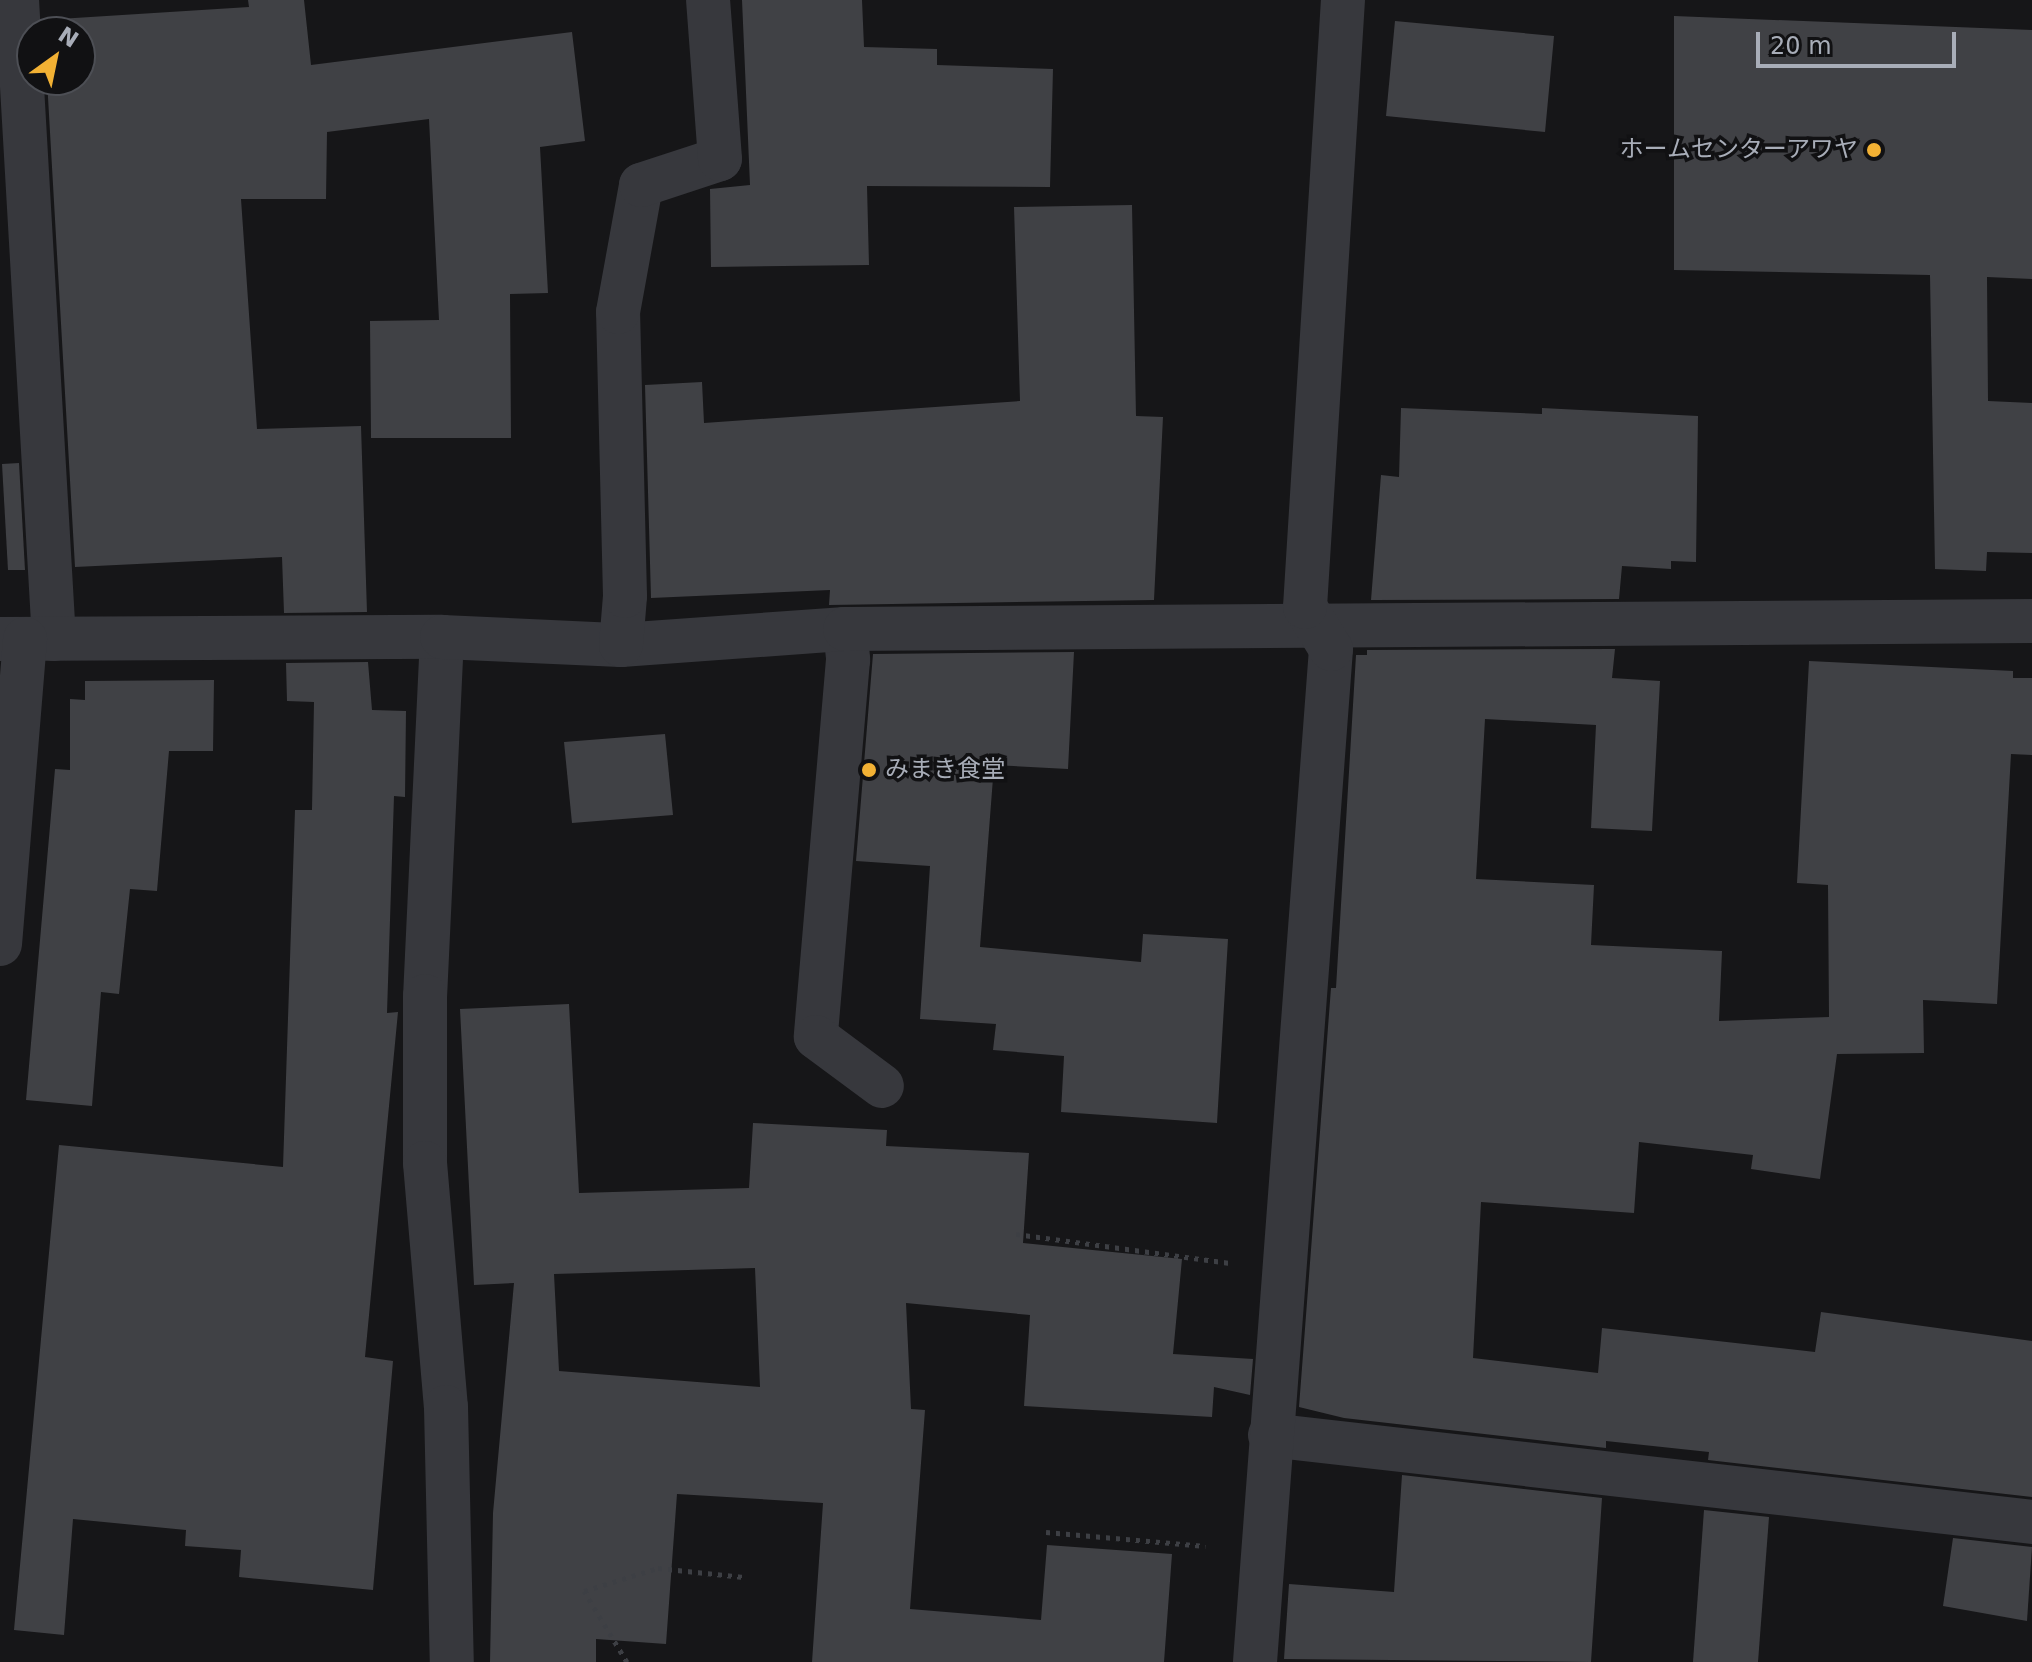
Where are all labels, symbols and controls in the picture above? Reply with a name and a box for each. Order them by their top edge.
north arrow [16,16,96,96]
scale bar [1760,16,1960,66]
text: N [54,22,83,53]
text: 20 m [1770,32,1832,60]
place label: ホームセンターアワヤ [1618,136,1858,164]
marker: ホームセンターアワヤ [1865,141,1883,159]
place label: みまき食堂 [885,756,1005,784]
marker: みまき食堂 [860,761,878,779]

